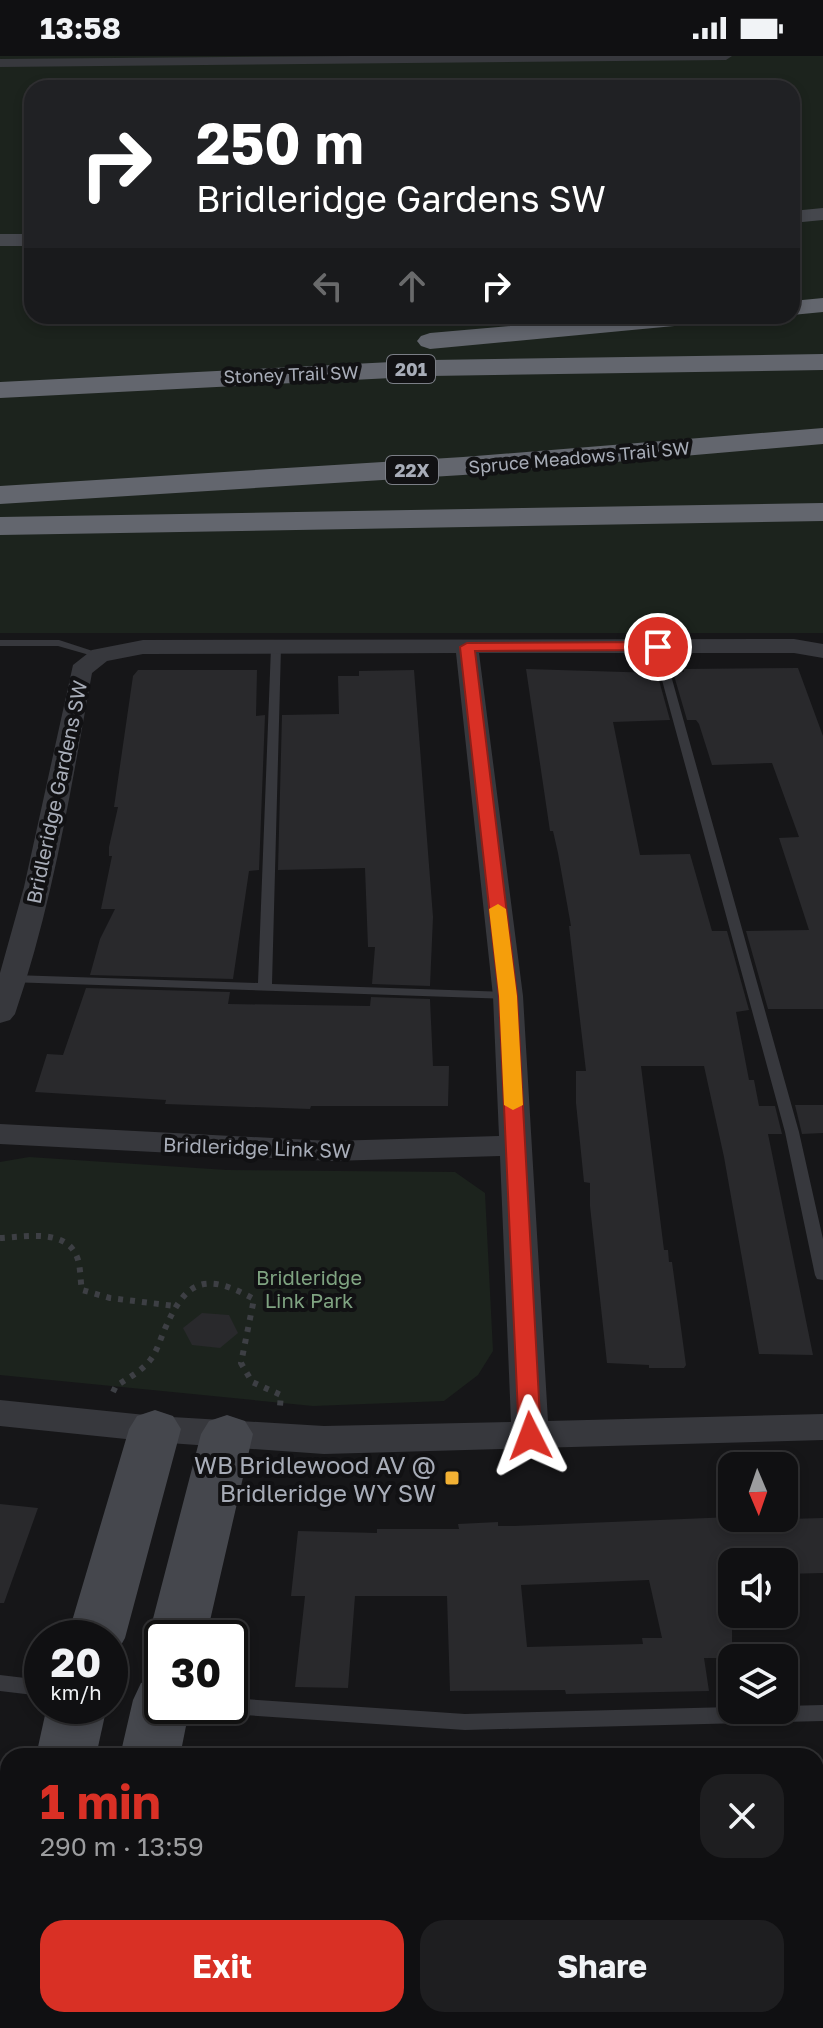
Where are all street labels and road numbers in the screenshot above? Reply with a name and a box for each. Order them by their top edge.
road number: 201 [387,355,435,383]
street label: Stoney Trail SW [223,361,359,387]
street label: Spruce Meadows Trail SW [468,436,690,478]
road number: 22X [386,456,438,484]
street label: Bridleridge Gardens SW [21,678,91,906]
street label: Bridleridge Link SW [163,1132,351,1162]

